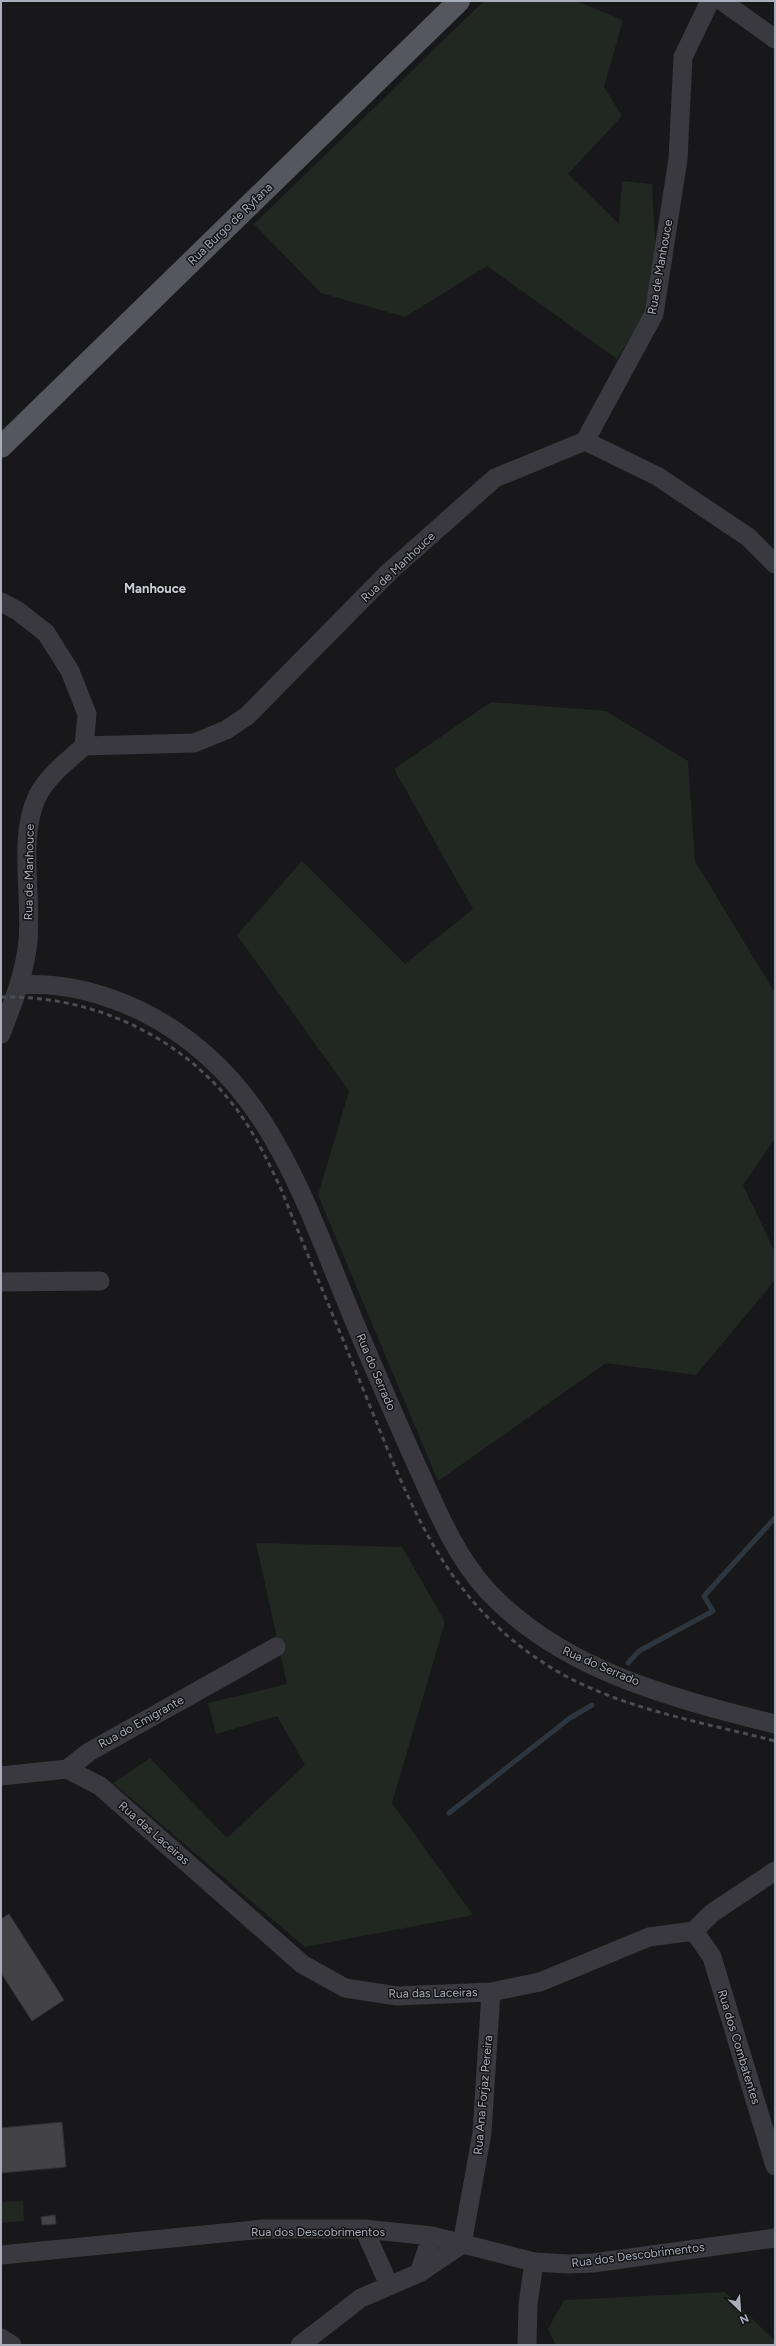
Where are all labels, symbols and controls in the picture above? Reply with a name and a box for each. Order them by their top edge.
street label: Rua Burgo de Ryfana [185,180,275,268]
street label: Rua de Manhouce [645,218,675,316]
street label: Rua de Manhouce [358,529,438,605]
district label: Manhouce [124,581,186,596]
street label: Rua de Manhouce [21,823,37,920]
street label: Rua do Serrado [353,1331,399,1413]
street label: Rua do Serrado [560,1643,642,1689]
street label: Rua do Emigrante [96,1693,186,1751]
street label: Rua das Laceiras [116,1799,192,1868]
street label: Rua das Laceiras [388,1985,478,2001]
street label: Rua dos Combatentes [715,1988,763,2106]
street label: Rua Ana Forjaz Pereira [471,2035,495,2155]
street label: Rua dos Descobrimentos [251,2225,385,2239]
street label: Rua dos Descobrimentos [571,2240,706,2270]
north arrow [720,2290,760,2330]
text: N [737,2311,751,2326]

